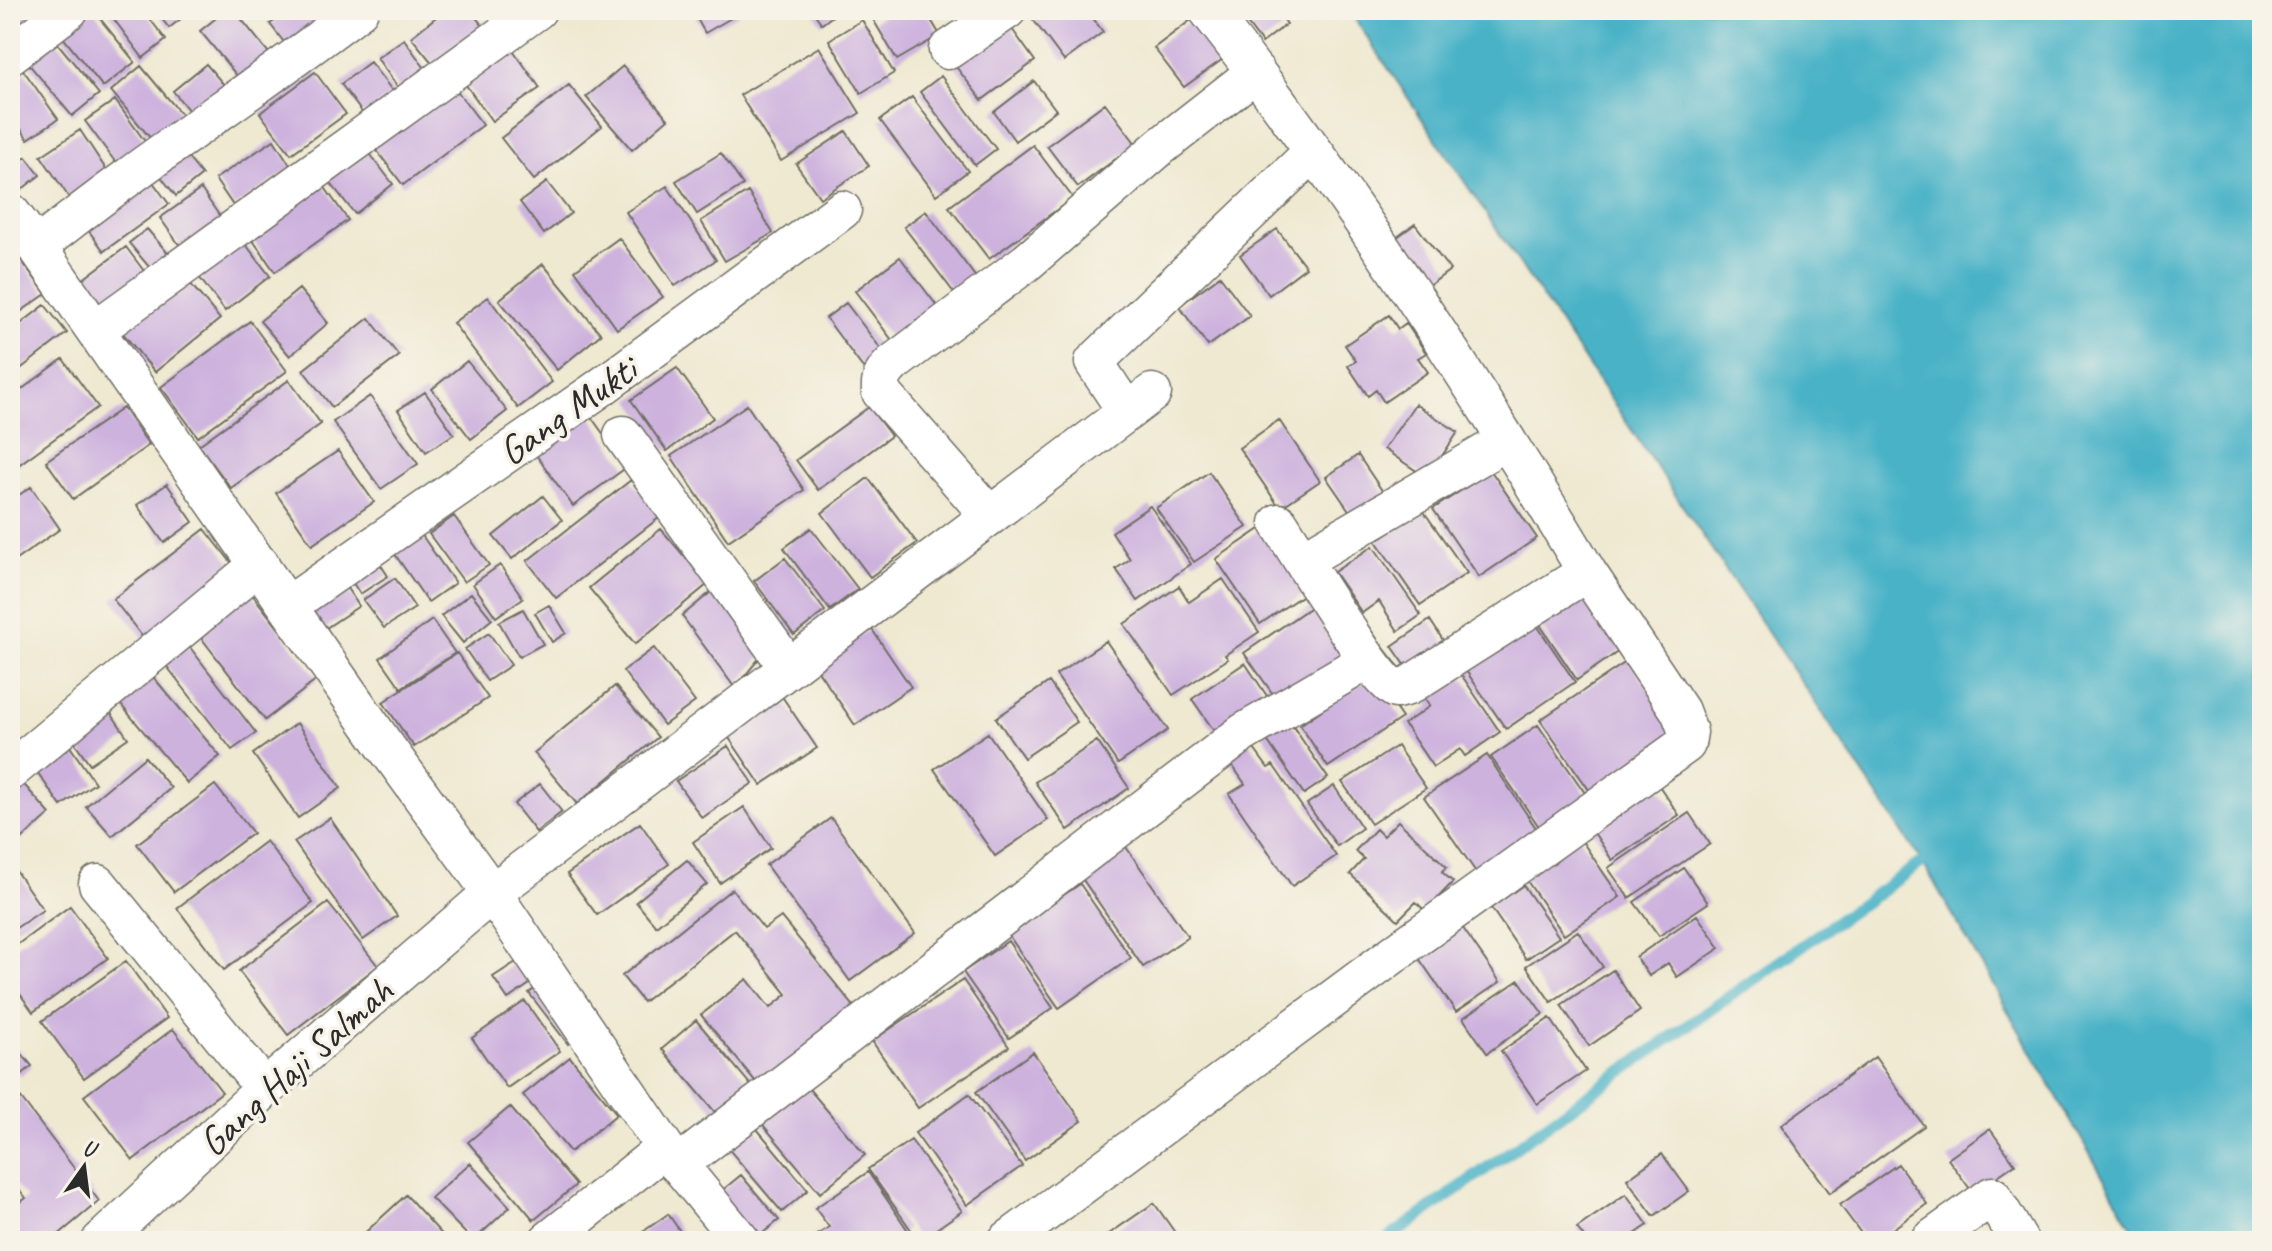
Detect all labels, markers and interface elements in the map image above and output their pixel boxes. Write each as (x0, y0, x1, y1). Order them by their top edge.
street label: Gang Mukti (489, 343, 650, 477)
street label: Gang Haji Salmah (188, 966, 404, 1167)
north arrow (44, 1127, 124, 1207)
text: U (80, 1134, 101, 1164)

